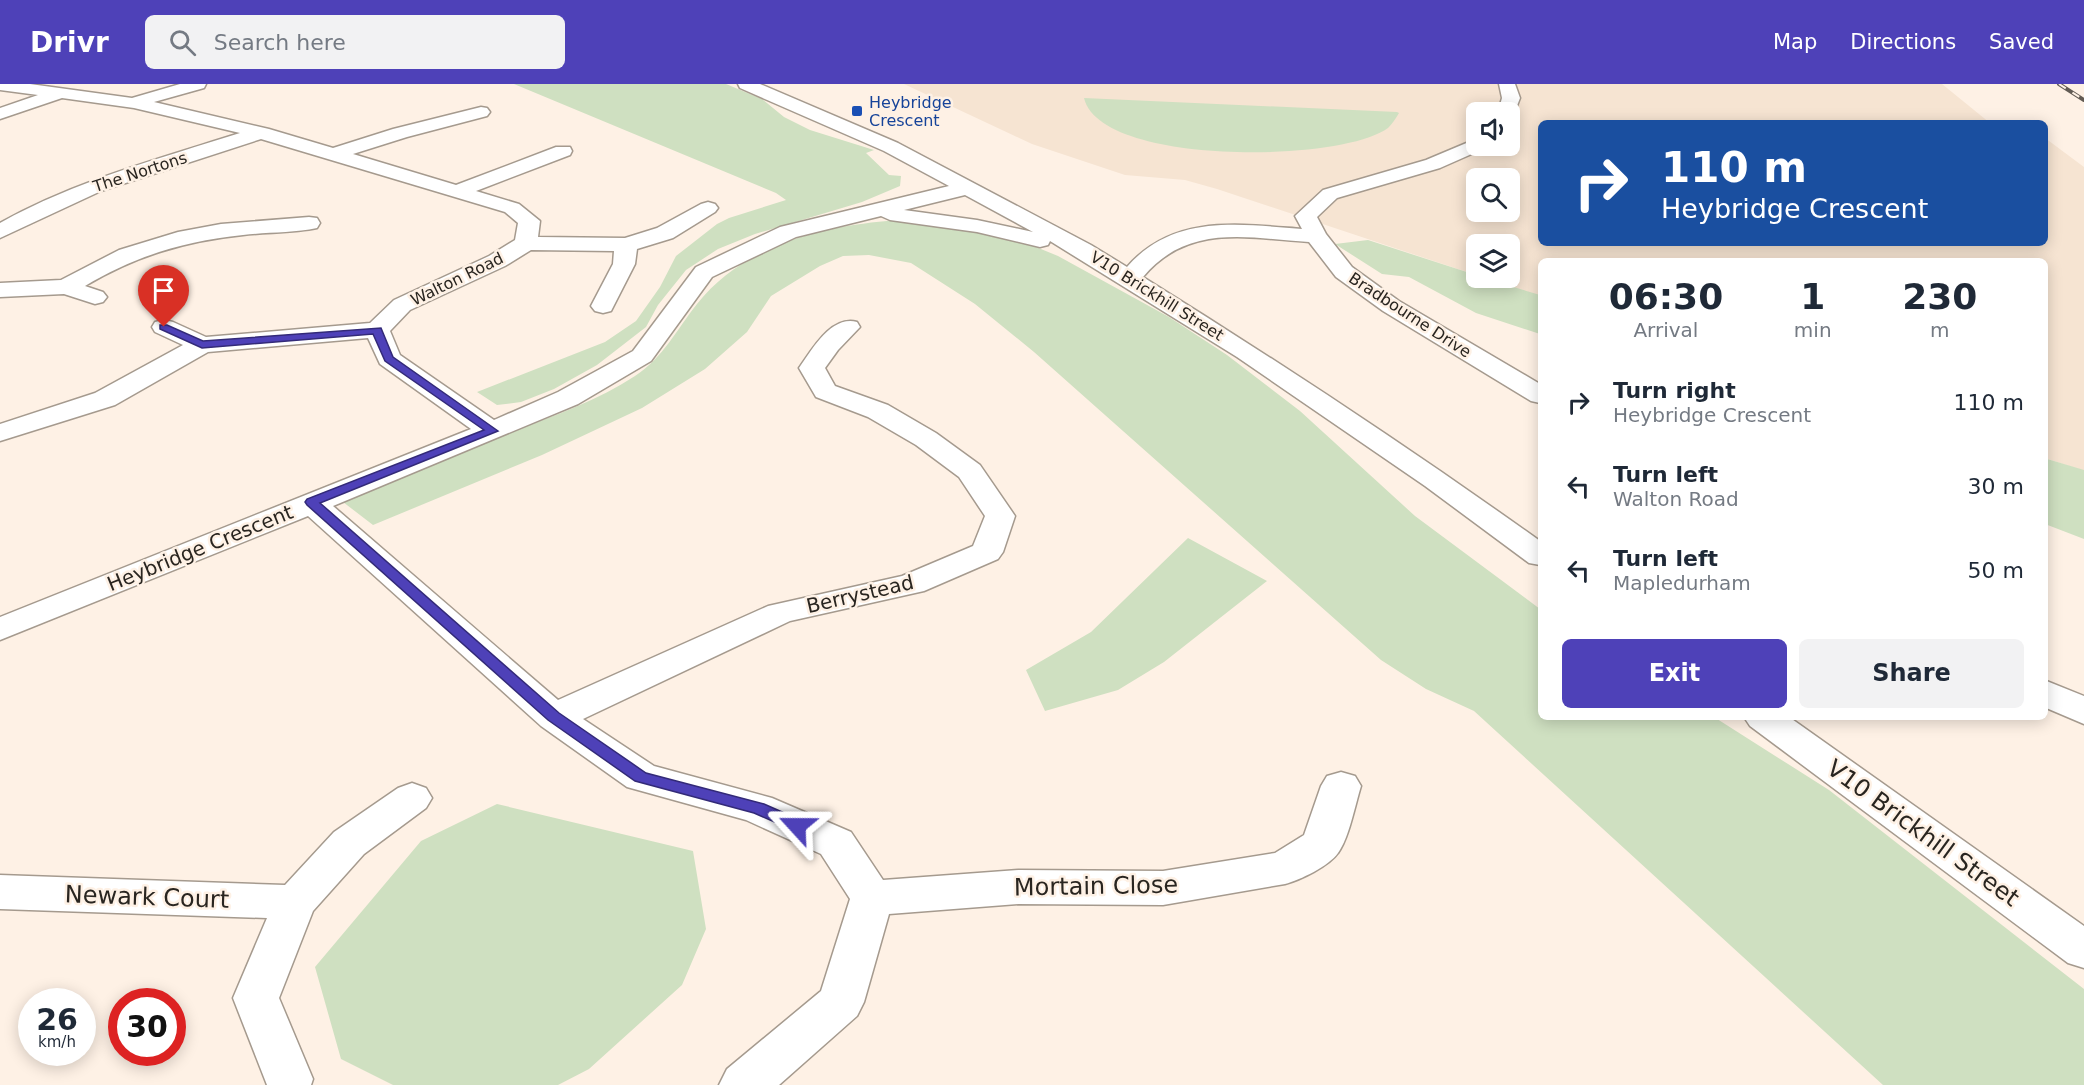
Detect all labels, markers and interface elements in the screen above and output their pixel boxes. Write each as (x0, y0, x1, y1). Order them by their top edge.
search box (145, 15, 565, 69)
text: Drivr (30, 26, 109, 59)
icon: search (166, 26, 199, 59)
text: Search here (214, 30, 346, 55)
text: Map (1773, 30, 1817, 54)
text: Directions (1850, 30, 1956, 54)
text: Saved (1989, 30, 2054, 54)
place label: Heybridge Crescent (869, 93, 952, 130)
map controls (1466, 102, 1520, 288)
button: sound (1466, 102, 1520, 156)
marker: Heybridge Crescent (850, 104, 864, 118)
text: 110 m (1661, 143, 1807, 192)
icon: right (1562, 144, 1640, 222)
street label: The Nortons (90, 148, 189, 196)
button: search (1466, 168, 1520, 222)
text: Heybridge Crescent (1661, 193, 1928, 224)
button: layers (1466, 234, 1520, 288)
street label: V10 Brickhill Street (1087, 247, 1227, 345)
street label: Walton Road (408, 248, 506, 310)
pin (138, 265, 189, 327)
street label: Bradbourne Drive (1345, 268, 1475, 362)
icon: arrive (147, 274, 180, 307)
text: 06:30 (1609, 276, 1723, 317)
text: 1 (1800, 276, 1825, 317)
text: 230 (1902, 276, 1977, 317)
text: Arrival (1633, 318, 1698, 342)
text: min (1794, 318, 1832, 342)
text: m (1930, 318, 1950, 342)
text: Turn right (1613, 378, 1736, 403)
icon: right (1562, 386, 1595, 419)
text: 110 m (1954, 390, 2024, 415)
text: Heybridge Crescent (1613, 403, 1811, 427)
text: Turn left (1613, 462, 1718, 487)
icon: left (1562, 470, 1595, 503)
text: 30 m (1968, 474, 2024, 499)
text: Walton Road (1613, 487, 1739, 511)
street label: Heybridge Crescent (104, 500, 296, 596)
text: Turn left (1613, 546, 1718, 571)
icon: left (1562, 554, 1595, 587)
text: 50 m (1968, 558, 2024, 583)
street label: Berrystead (804, 570, 916, 618)
text: Mapledurham (1613, 571, 1751, 595)
button: Exit (1562, 639, 1787, 708)
button: Share (1799, 639, 2024, 708)
street label: V10 Brickhill Street (1822, 754, 2024, 912)
position arrow (765, 794, 829, 858)
street label: Mortain Close (1014, 871, 1178, 901)
street label: Newark Court (64, 880, 230, 914)
speed limit sign: 30 (108, 988, 186, 1066)
text: 26 (36, 1002, 78, 1037)
text: km/h (38, 1033, 76, 1051)

